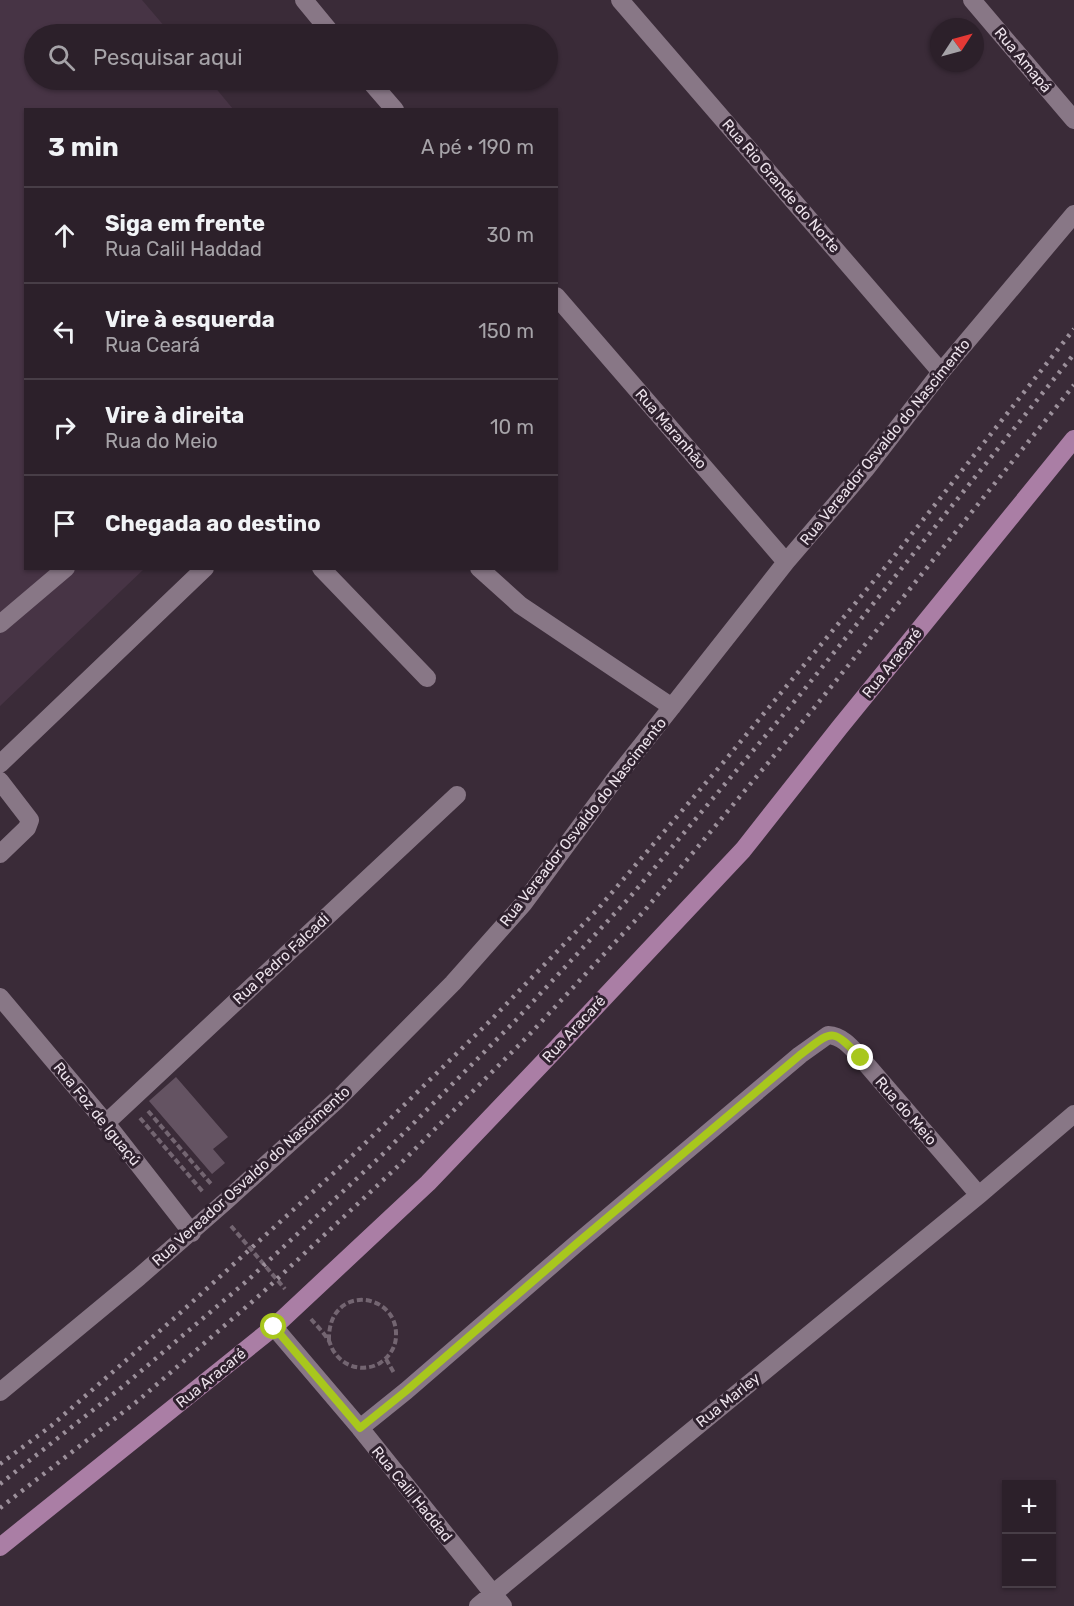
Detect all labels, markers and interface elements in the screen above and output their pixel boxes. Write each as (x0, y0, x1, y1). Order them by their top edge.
north arrow (930, 18, 984, 72)
search box (24, 24, 558, 90)
street label: Rua Amapá (991, 24, 1055, 96)
icon: search (45, 41, 78, 74)
text: Pesquisar aqui (93, 44, 243, 71)
street label: Rua Rio Grande do Norte (718, 116, 844, 256)
text: 3 min (48, 132, 119, 163)
text: A pé · 190 m (421, 135, 534, 159)
text: Siga em frente (105, 210, 265, 237)
icon: ahead (48, 219, 81, 252)
text: 30 m (487, 223, 534, 247)
text: Rua Calil Haddad (105, 237, 262, 261)
text: Vire à esquerda (105, 306, 275, 333)
icon: left (48, 315, 81, 348)
text: 150 m (478, 319, 534, 343)
text: Rua Ceará (105, 333, 200, 357)
street label: Rua Vereador Osvaldo do Nascimento (796, 335, 974, 549)
street label: Rua Maranhão (631, 385, 711, 473)
text: Vire à direita (105, 402, 244, 429)
icon: right (48, 411, 81, 444)
text: 10 m (490, 415, 534, 439)
text: Rua do Meio (105, 429, 218, 453)
icon: arrive (48, 507, 81, 540)
text: Chegada ao destino (105, 510, 321, 537)
street label: Rua Aracaré (858, 624, 926, 702)
street label: Rua Vereador Osvaldo do Nascimento (496, 714, 670, 930)
street label: Rua Pedro Falcadi (229, 910, 333, 1008)
street label: Rua Aracaré (538, 992, 610, 1066)
route end (847, 1044, 873, 1070)
street label: Rua Foz de Iguaçú (50, 1059, 144, 1169)
street label: Rua do Meio (871, 1073, 941, 1149)
street label: Rua Vereador Osvaldo do Nascimento (148, 1082, 354, 1270)
route start (260, 1313, 286, 1339)
street label: Rua Aracaré (172, 1344, 250, 1412)
street label: Rua Marley (693, 1369, 763, 1431)
street label: Rua Calil Haddad (368, 1443, 456, 1545)
map controls (1002, 1480, 1056, 1588)
button: + (1002, 1480, 1056, 1534)
button: − (1002, 1534, 1056, 1588)

